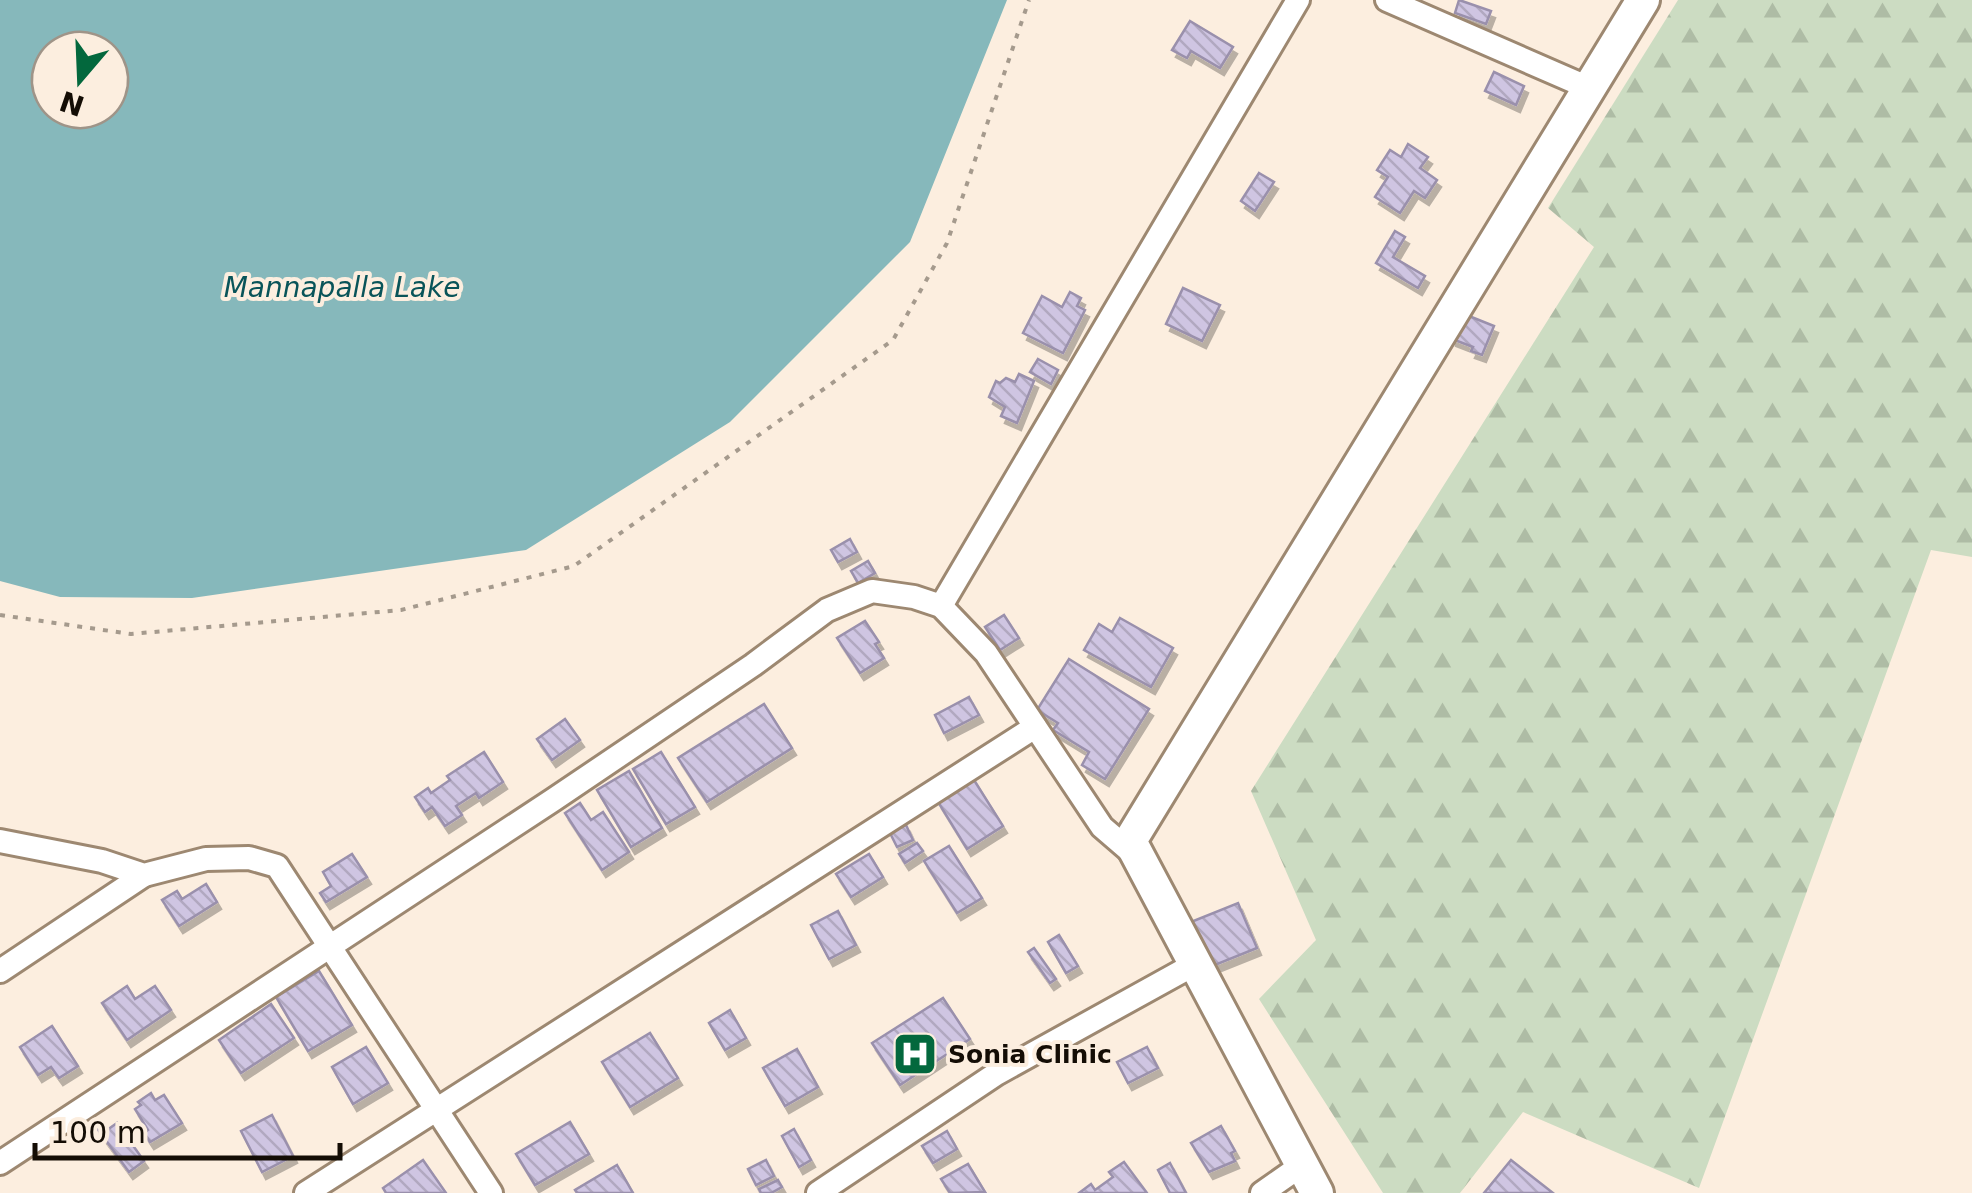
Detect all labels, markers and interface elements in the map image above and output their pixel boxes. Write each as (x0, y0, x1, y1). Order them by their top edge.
north arrow (30, 30, 130, 130)
text: N (56, 84, 88, 123)
water label: Mannapalla Lake (224, 271, 460, 304)
hospital icon: Sonia Clinic (892, 1031, 938, 1077)
place label: Sonia Clinic (948, 1040, 1112, 1069)
scale bar (35, 1098, 340, 1160)
text: 100 m (50, 1115, 146, 1150)

